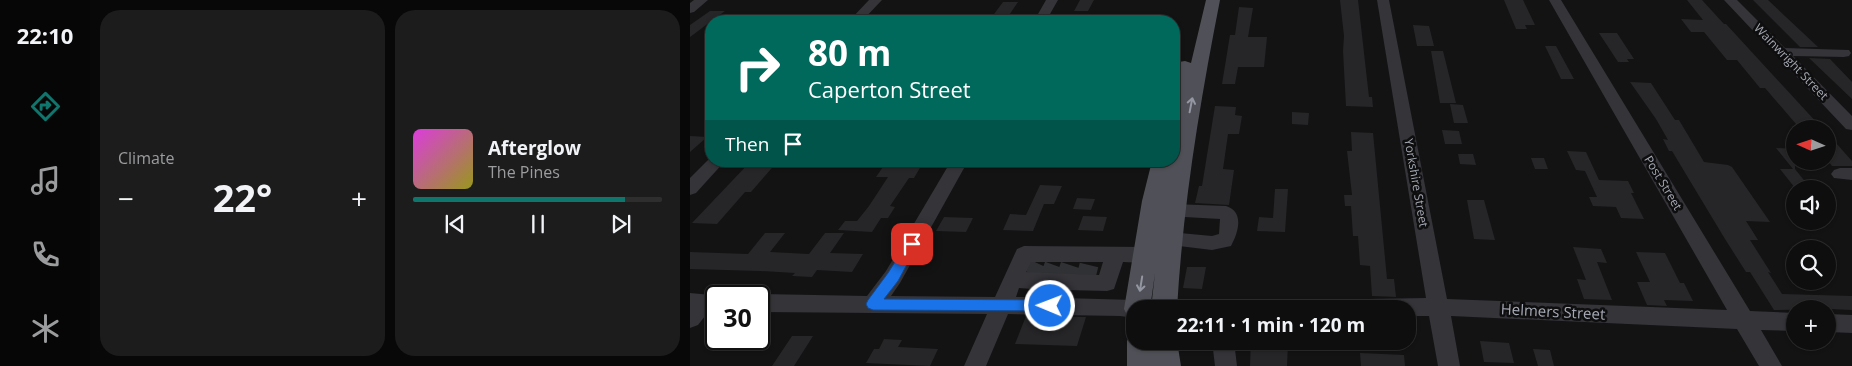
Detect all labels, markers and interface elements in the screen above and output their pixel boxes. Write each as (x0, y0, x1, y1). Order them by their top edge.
text: 22:10 (17, 20, 73, 50)
street label: Wainwright Street (1750, 20, 1832, 104)
text: 80 m (808, 29, 891, 76)
icon: right (725, 35, 790, 100)
text: Caperton Street (808, 74, 971, 104)
icon: directions (28, 89, 63, 124)
one-way arrow (1187, 97, 1197, 113)
north arrow (1786, 120, 1836, 170)
map controls (1786, 120, 1836, 350)
icon: arrive (779, 130, 807, 158)
text: Then (725, 131, 769, 157)
text: Afterglow (488, 135, 581, 161)
street label: Yorkshire Street (1400, 137, 1433, 228)
text: Climate (118, 147, 175, 169)
street label: Post Street (1640, 152, 1686, 213)
text: The Pines (488, 161, 560, 183)
icon: music (28, 163, 63, 198)
text: 22° (213, 171, 272, 223)
text: − (118, 179, 134, 217)
text: + (351, 179, 367, 217)
button: sound (1786, 180, 1836, 230)
icon: previous (441, 210, 469, 238)
icon: pause (524, 210, 552, 238)
icon: next (607, 210, 635, 238)
pin (891, 223, 933, 265)
icon: arrive (898, 230, 926, 258)
icon: phone (28, 237, 63, 272)
button: search (1786, 240, 1836, 290)
one-way arrow (1135, 276, 1145, 292)
position arrow (1023, 279, 1075, 331)
speed limit sign: 30 (705, 285, 770, 350)
street label: Helmers Street (1500, 298, 1606, 324)
button: + (1786, 300, 1836, 350)
icon: climate (28, 311, 63, 346)
text: 22:11 · 1 min · 120 m (1177, 312, 1365, 338)

